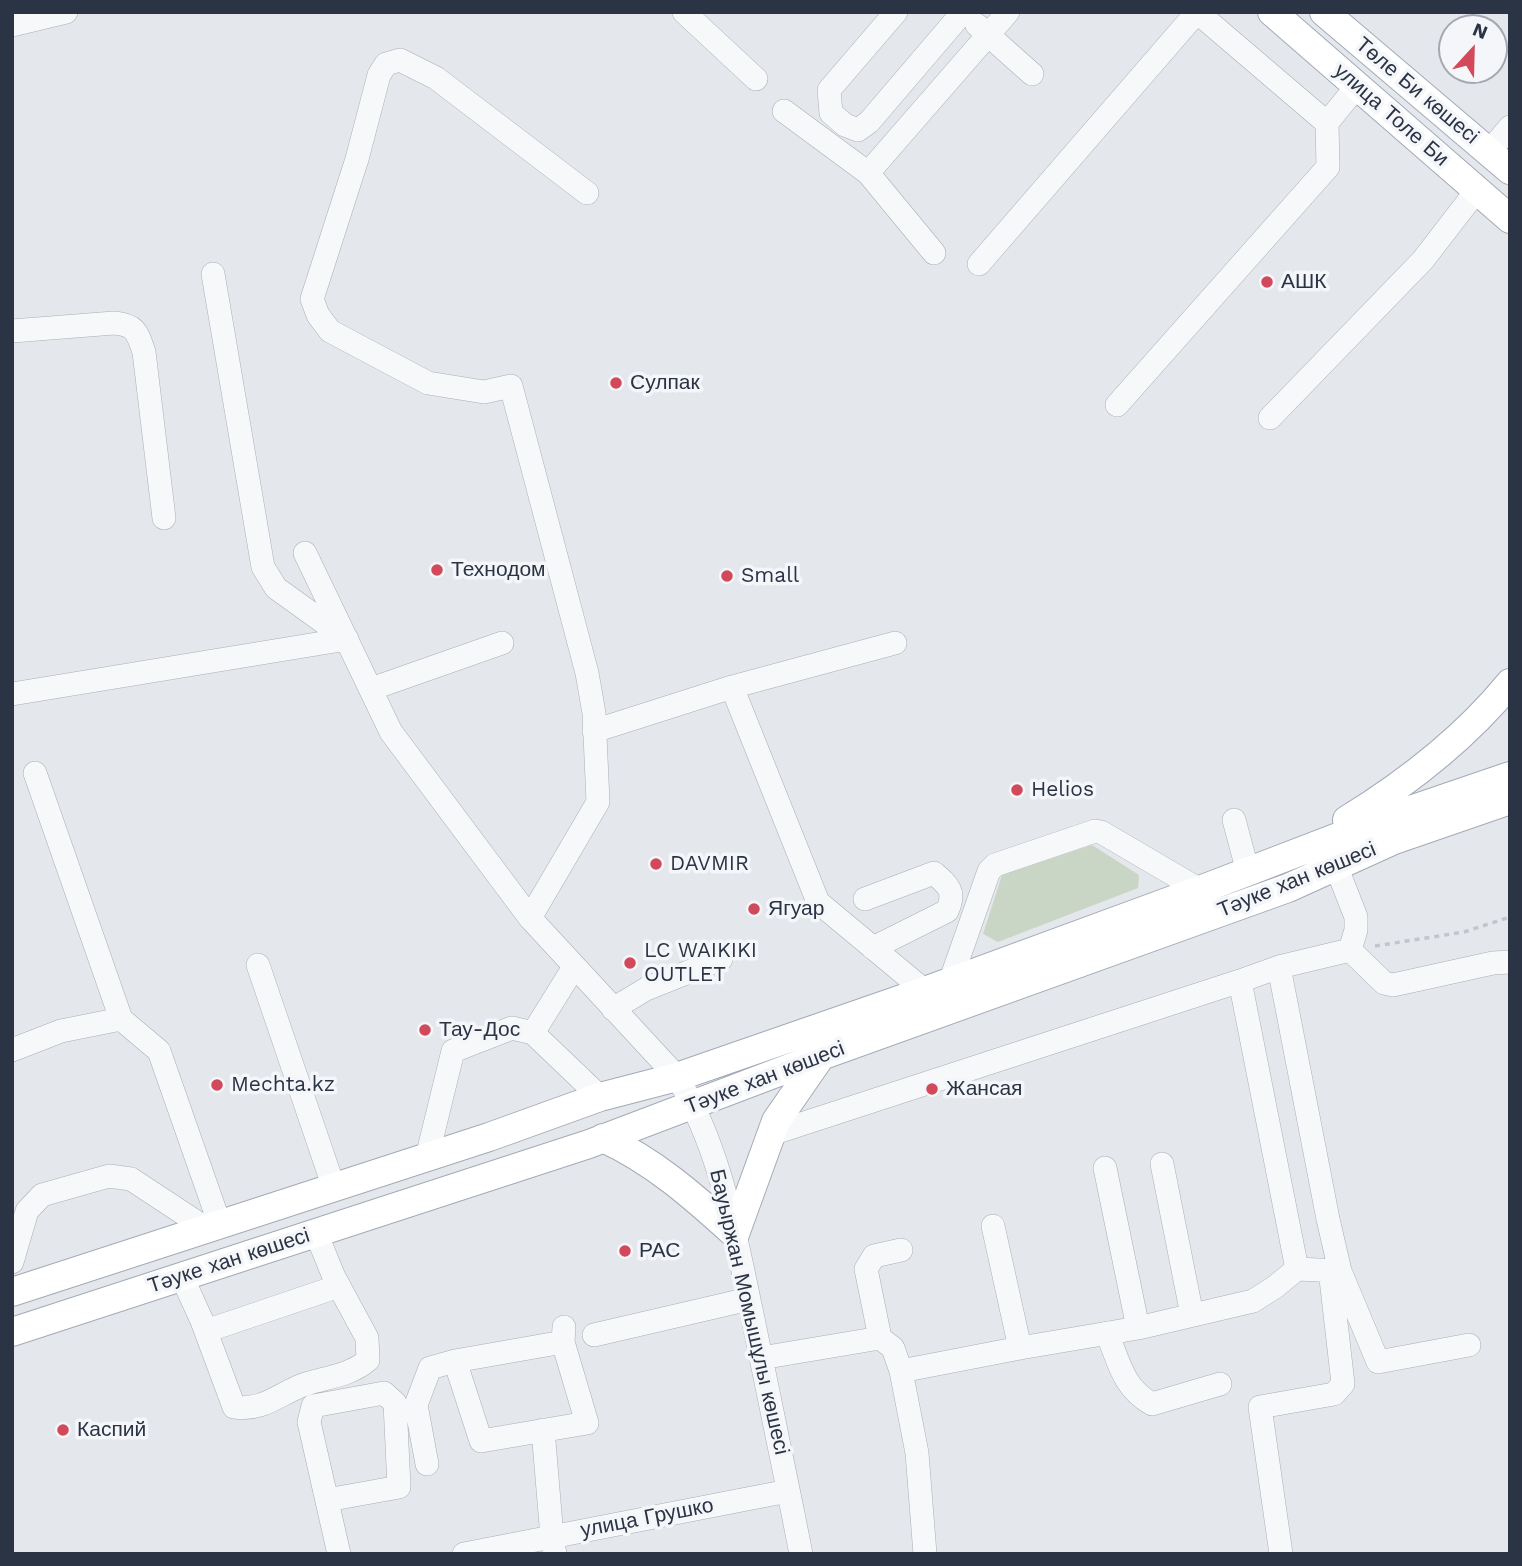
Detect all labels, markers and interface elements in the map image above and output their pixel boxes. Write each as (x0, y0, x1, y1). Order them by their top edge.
north arrow (1438, 14, 1508, 84)
text: N (1469, 18, 1491, 44)
street label: Төле Би көшесі (1350, 32, 1484, 150)
street label: улица Толе Би (1328, 58, 1454, 172)
place label: АШК (1281, 269, 1326, 295)
marker: АШК (1259, 274, 1275, 290)
place label: Сулпак (630, 370, 700, 396)
marker: Сулпак (608, 375, 624, 391)
place label: Технодом (451, 557, 546, 583)
marker: Технодом (429, 562, 445, 578)
place label: Small (741, 563, 799, 589)
marker: Small (719, 568, 735, 584)
place label: Helios (1031, 777, 1094, 803)
marker: Helios (1009, 782, 1025, 798)
street label: Тәуке хан көшесі (1214, 837, 1380, 923)
place label: DAVMIR (670, 851, 749, 877)
marker: DAVMIR (648, 856, 664, 872)
place label: Ягуар (768, 896, 824, 922)
marker: Ягуар (746, 901, 762, 917)
place label: LC WAIKIKI OUTLET (644, 938, 757, 988)
marker: LC WAIKIKI OUTLET (622, 955, 638, 971)
place label: Тау-Дос (439, 1017, 520, 1043)
marker: Тау-Дос (417, 1022, 433, 1038)
street label: Тәуке хан көшесі (682, 1036, 848, 1120)
place label: Mechta.kz (231, 1072, 335, 1098)
place label: Жансая (946, 1076, 1022, 1102)
marker: Mechta.kz (209, 1077, 225, 1093)
marker: Жансая (924, 1081, 940, 1097)
street label: Бауыржан Момышұлы көшесі (704, 1167, 794, 1457)
street label: Тәуке хан көшесі (145, 1223, 313, 1299)
place label: РАС (639, 1238, 680, 1264)
marker: РАС (617, 1243, 633, 1259)
place label: Каспий (77, 1417, 146, 1443)
marker: Каспий (55, 1422, 71, 1438)
street label: улица Грушко (578, 1493, 716, 1543)

